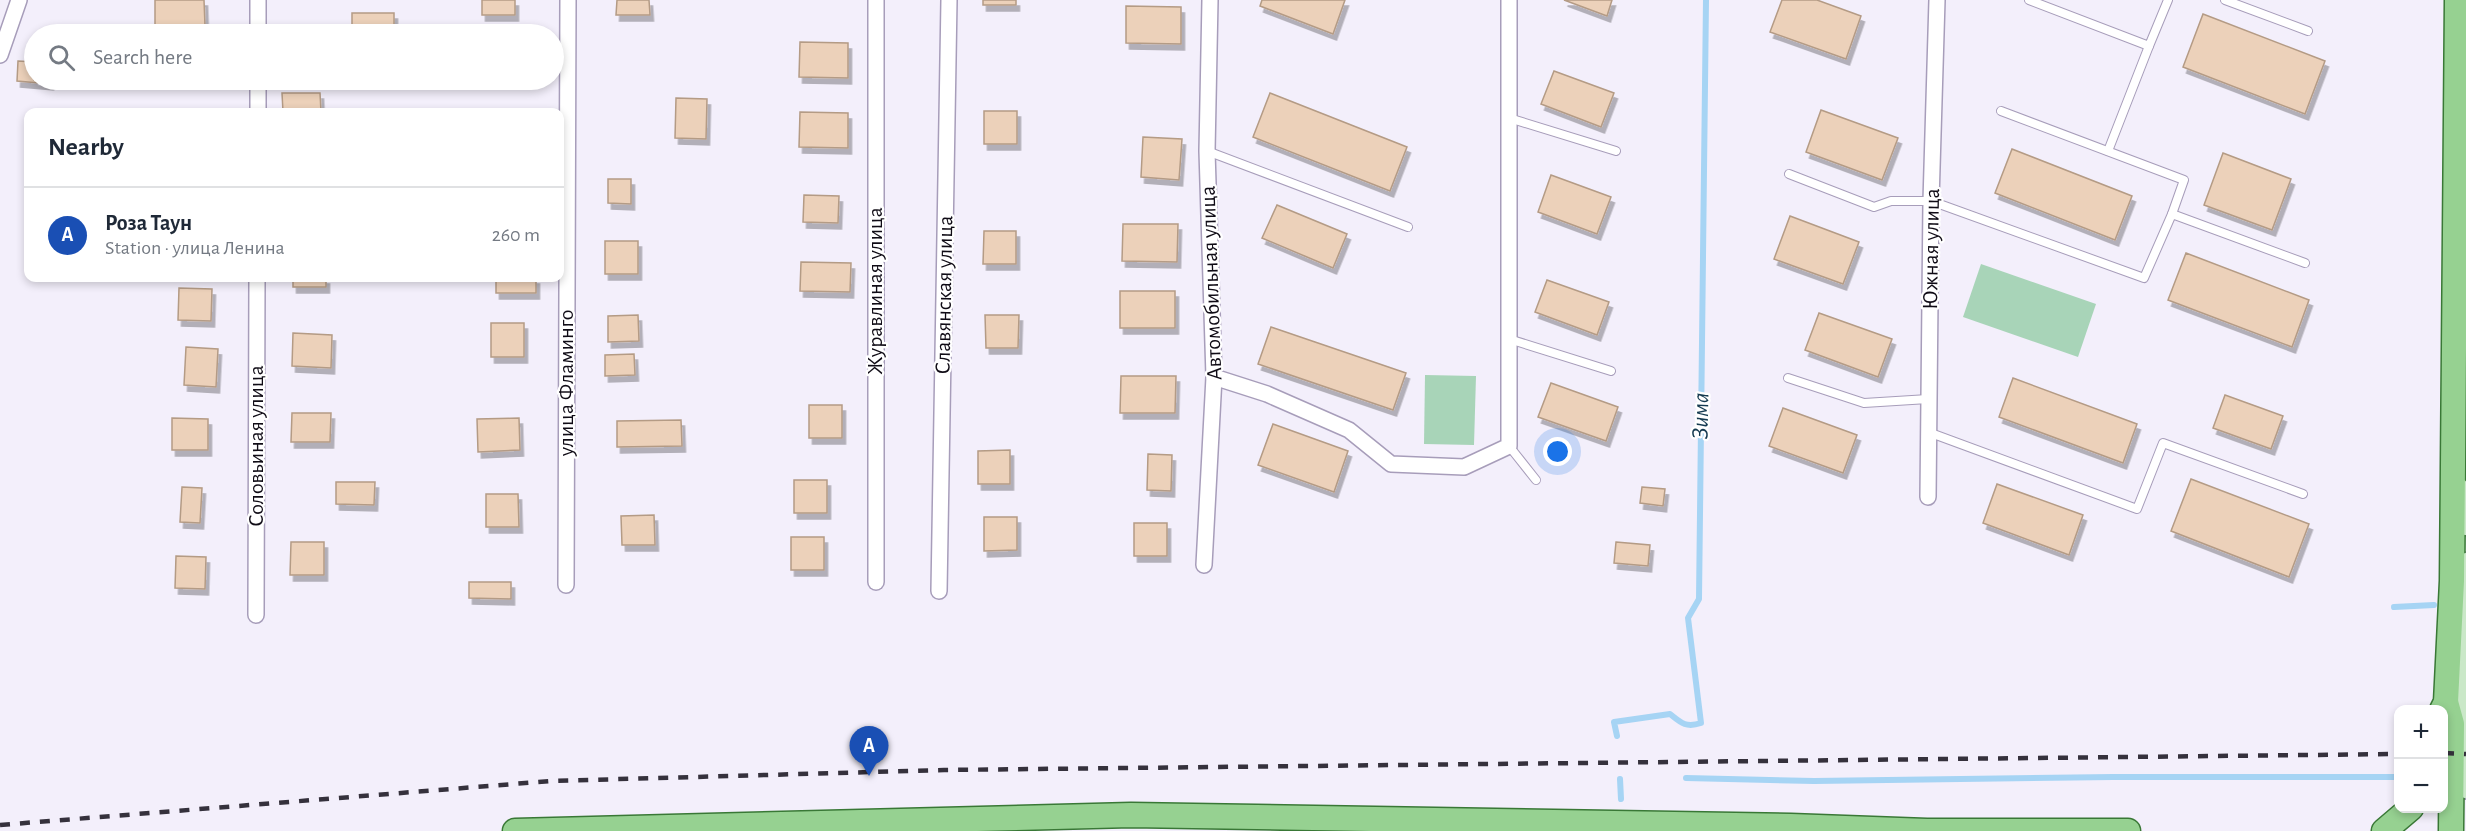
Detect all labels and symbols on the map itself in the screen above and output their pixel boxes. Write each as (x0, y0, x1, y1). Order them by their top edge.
street label: Автомобильная улица (1197, 185, 1225, 381)
street label: Южная улица (1919, 188, 1943, 310)
street label: Журавлиная улица (864, 207, 886, 375)
street label: Славянская улица (932, 215, 956, 375)
street label: улица Фламинго (555, 310, 577, 457)
street label: Соловьиная улица (245, 365, 267, 527)
water label: Зима (1689, 392, 1713, 440)
your location (1543, 437, 1572, 466)
pin: A (850, 726, 888, 776)

